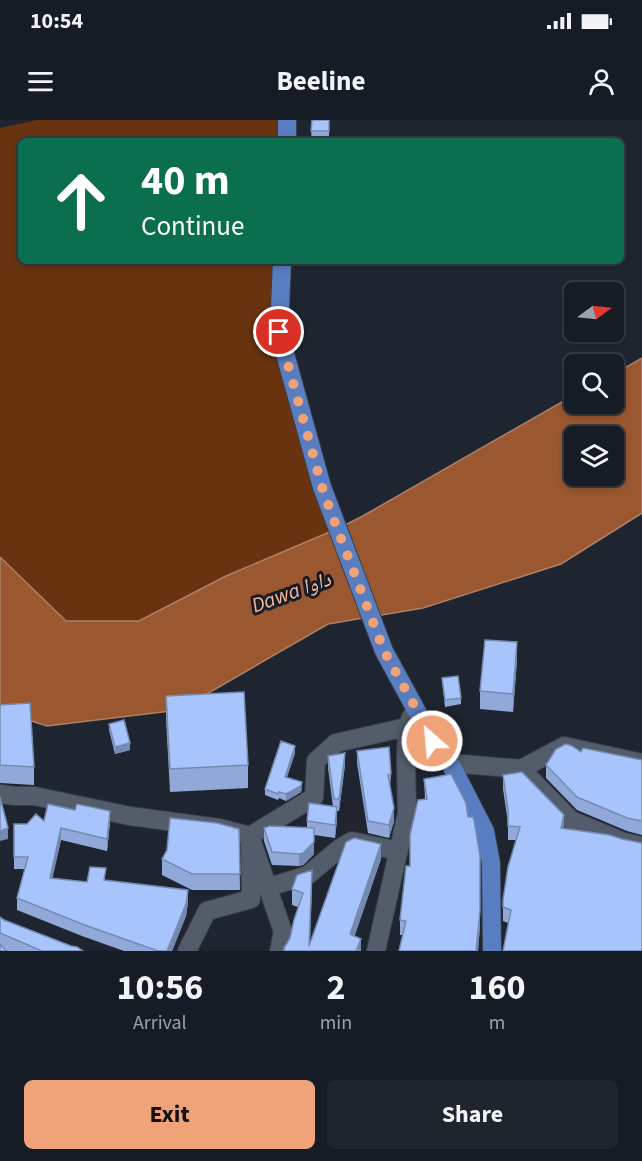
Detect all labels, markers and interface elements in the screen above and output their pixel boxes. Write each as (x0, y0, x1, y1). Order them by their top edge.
text: 10:54 (30, 5, 83, 37)
text: Beeline (277, 62, 365, 101)
icon: menu (24, 65, 57, 98)
icon: person (585, 65, 618, 98)
text: 40 m (141, 151, 230, 211)
icon: ahead (42, 162, 120, 240)
text: Continue (141, 207, 244, 246)
north arrow (564, 282, 624, 342)
map controls (564, 282, 624, 486)
pin (253, 306, 304, 357)
icon: arrive (262, 315, 295, 348)
button: search (564, 354, 624, 414)
button: layers (564, 426, 624, 486)
water label: Dawa داوا (247, 564, 335, 620)
position arrow (400, 709, 464, 773)
text: 10:56 (116, 962, 203, 1013)
text: 2 (326, 962, 345, 1013)
text: 160 (469, 962, 526, 1013)
text: Arrival (133, 1009, 187, 1037)
text: min (320, 1009, 352, 1037)
text: m (489, 1009, 505, 1037)
button: Exit (24, 1080, 315, 1149)
button: Share (327, 1080, 618, 1149)

